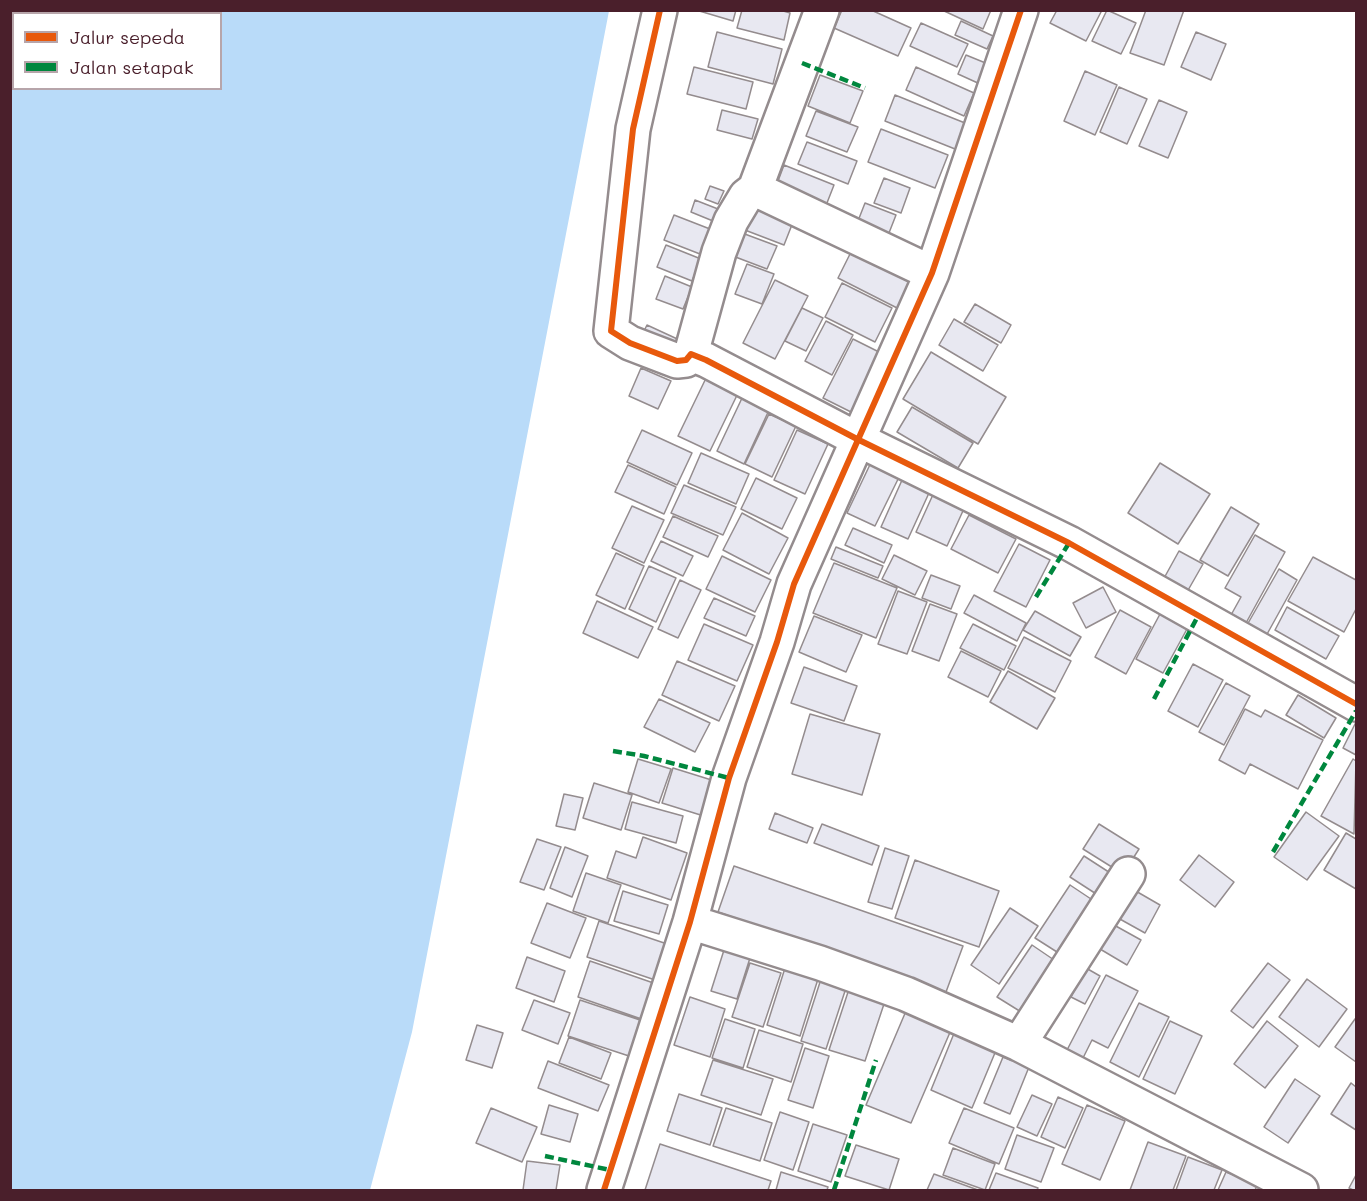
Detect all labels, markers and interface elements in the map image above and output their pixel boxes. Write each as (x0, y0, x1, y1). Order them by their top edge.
legend (12, 12, 222, 90)
text: Jalur sepeda (70, 25, 185, 49)
text: Jalan setapak (70, 55, 193, 79)

